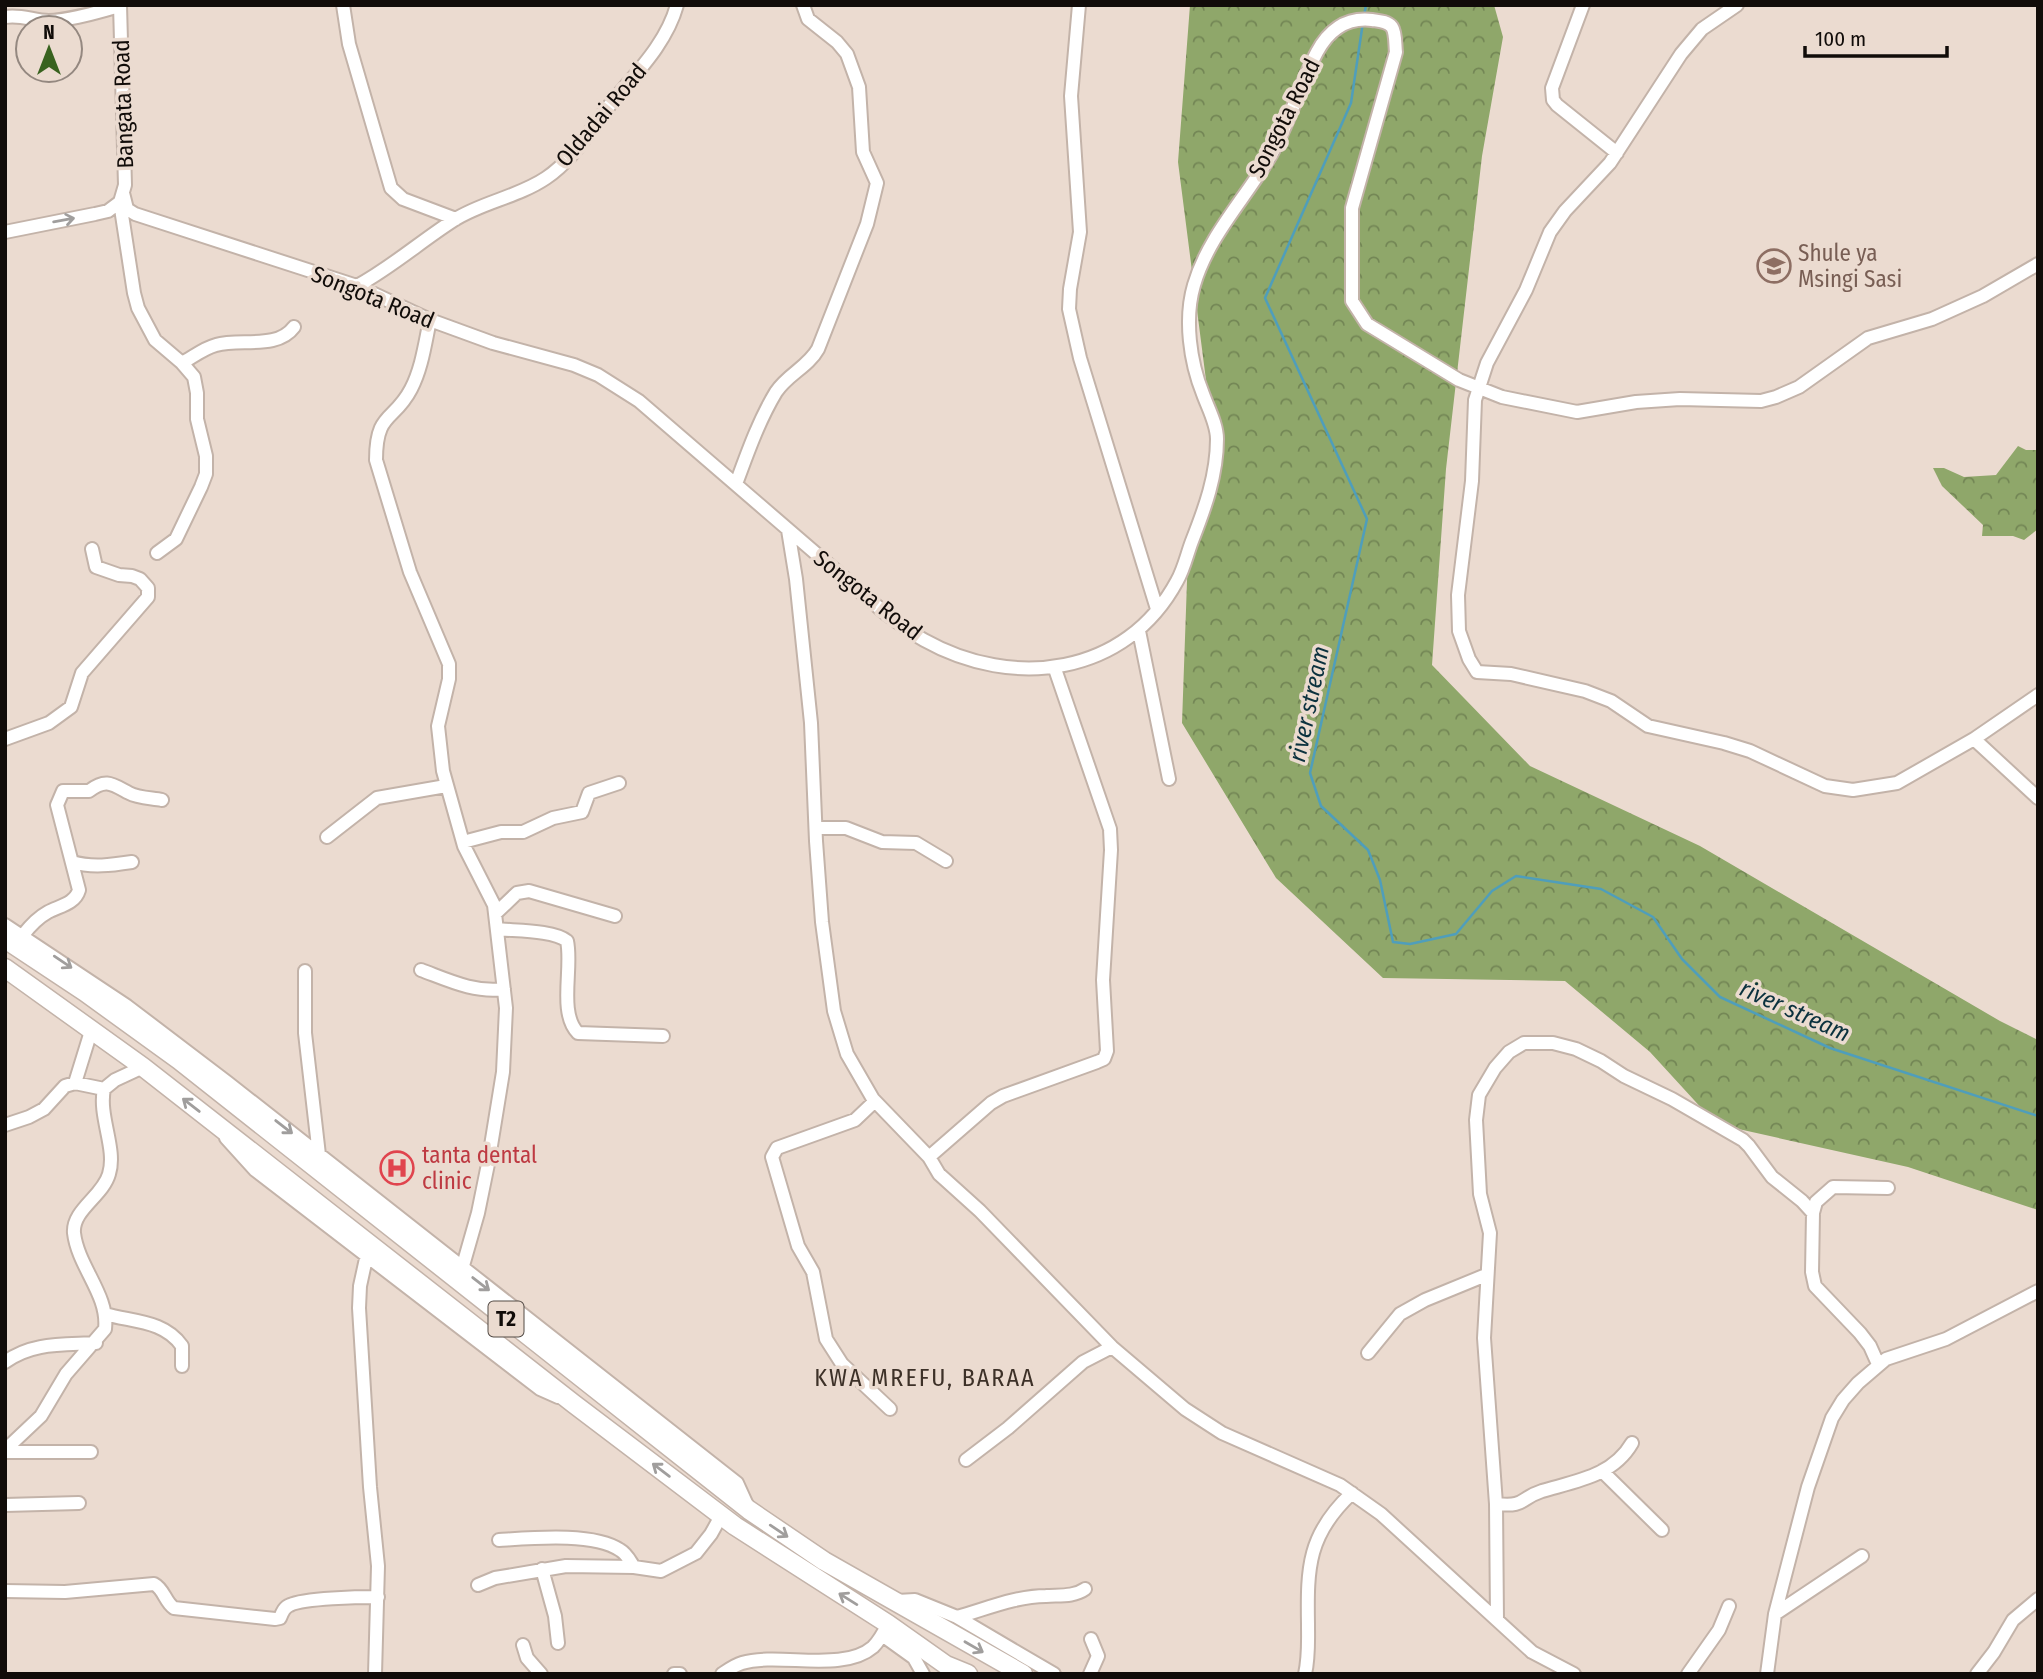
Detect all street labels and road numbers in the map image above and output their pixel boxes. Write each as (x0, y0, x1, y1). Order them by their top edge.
street label: Bangata Road (107, 39, 139, 169)
street label: Songota Road (1242, 54, 1326, 182)
street label: Oldadai Road (550, 58, 652, 172)
street label: Songota Road (308, 260, 438, 334)
street label: Songota Road (808, 544, 928, 646)
road number: T2 (489, 1302, 524, 1336)

